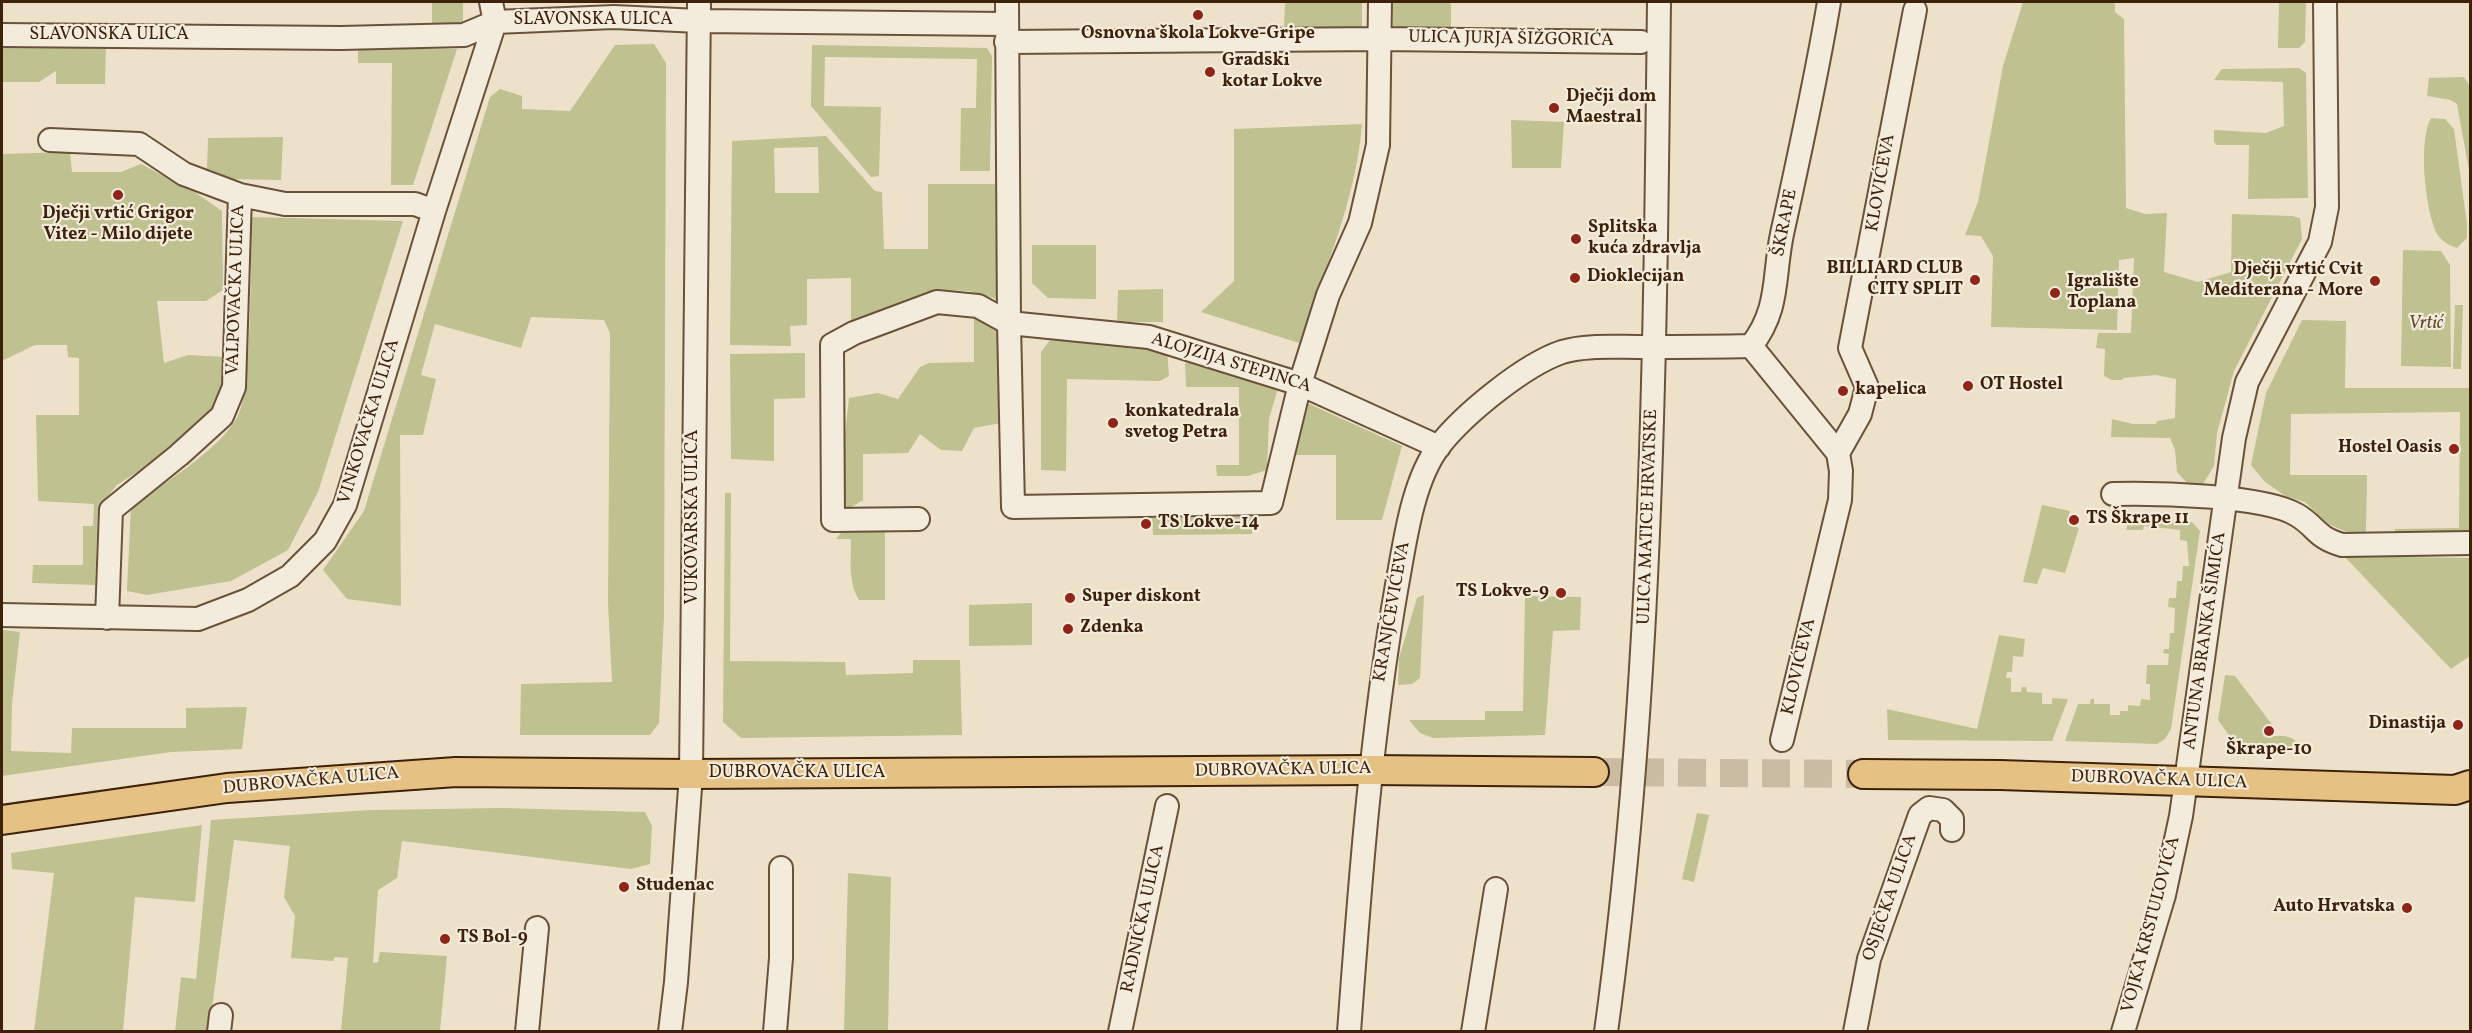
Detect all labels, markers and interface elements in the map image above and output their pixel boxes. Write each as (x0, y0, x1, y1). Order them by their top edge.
marker: Osnovna škola Lokve-Gripe (1191, 8, 1205, 22)
street label: SLAVONSKA ULICA (513, 10, 673, 32)
place label: Osnovna škola Lokve-Gripe (1081, 24, 1315, 46)
street label: SLAVONSKA ULICA (29, 25, 189, 47)
street label: ULICA JURJA ŠIŽGORIĆA (1408, 27, 1614, 53)
place label: Gradski kotar Lokve (1222, 51, 1322, 94)
marker: Gradski kotar Lokve (1203, 65, 1217, 79)
place label: Dječji dom Maestral (1566, 87, 1656, 130)
marker: Dječji dom Maestral (1547, 101, 1561, 115)
street label: KLOVIĆEVA (1863, 133, 1901, 233)
street label: ŠKRAPE (1769, 187, 1803, 259)
marker: Dječji vrtić Grigor Vitez - Milo dijete (111, 188, 125, 202)
place label: Dječji vrtić Grigor Vitez - Milo dijete (42, 204, 194, 246)
street label: VALPOVAČKA ULICA (223, 204, 251, 376)
place label: Splitska kuća zdravlja (1588, 218, 1701, 260)
marker: Splitska kuća zdravlja (1569, 232, 1583, 246)
place label: BILLIARD CLUB CITY SPLIT (1826, 259, 1963, 302)
place label: Dječji vrtić Cvit Mediterana - More (2204, 260, 2363, 302)
place label: Dioklecijan (1587, 267, 1684, 289)
marker: Dioklecijan (1568, 271, 1582, 285)
place label: Igralište Toplana (2067, 272, 2139, 314)
marker: BILLIARD CLUB CITY SPLIT (1968, 273, 1982, 287)
marker: Dječji vrtić Cvit Mediterana - More (2368, 274, 2382, 288)
marker: Igralište Toplana (2048, 286, 2062, 300)
park label: Vrtić (2409, 314, 2443, 336)
street label: ALOJZIJA STEPINCA (1148, 329, 1314, 399)
street label: VINKOVAČKA ULICA (335, 337, 405, 507)
place label: OT Hostel (1980, 375, 2063, 397)
marker: OT Hostel (1961, 379, 1975, 393)
place label: kapelica (1855, 380, 1927, 402)
marker: kapelica (1836, 384, 1850, 398)
place label: konkatedrala svetog Petra (1125, 402, 1239, 444)
street label: ULICA MATICE HRVATSKE (1634, 409, 1664, 625)
marker: konkatedrala svetog Petra (1106, 416, 1120, 430)
street label: VUKOVARSKA ULICA (683, 430, 705, 604)
place label: Hostel Oasis (2338, 438, 2442, 460)
marker: Hostel Oasis (2447, 442, 2461, 456)
place label: TS Škrape 11 (2086, 509, 2189, 531)
place label: TS Lokve-14 (1158, 513, 1259, 535)
marker: TS Škrape 11 (2067, 513, 2081, 527)
marker: TS Lokve-14 (1139, 517, 1153, 531)
street label: ANTUNA BRANKA ŠIMIĆA (2180, 531, 2232, 751)
street label: KRANJČEVIĆEVA (1370, 540, 1416, 684)
place label: TS Lokve-9 (1456, 582, 1549, 604)
marker: TS Lokve-9 (1554, 586, 1568, 600)
place label: Super diskont (1082, 587, 1201, 609)
marker: Super diskont (1063, 591, 1077, 605)
street label: KLOVIĆEVA (1778, 617, 1822, 717)
place label: Zdenka (1080, 618, 1144, 640)
marker: Zdenka (1061, 622, 1075, 636)
place label: Dinastija (2369, 714, 2446, 736)
marker: Dinastija (2451, 718, 2465, 732)
marker: Škrape-10 (2262, 724, 2276, 738)
place label: Škrape-10 (2226, 740, 2312, 762)
street label: DUBROVAČKA ULICA (1194, 759, 1372, 783)
street label: DUBROVAČKA ULICA (709, 763, 885, 785)
street label: DUBROVAČKA ULICA (222, 764, 400, 800)
street label: DUBROVAČKA ULICA (2070, 767, 2248, 795)
street label: OSJEČKA ULICA (1859, 832, 1923, 964)
street label: VOJKA KRSTULOVIĆA (2118, 834, 2186, 1016)
street label: RADNIČKA ULICA (1118, 843, 1170, 995)
place label: Studenac (636, 876, 714, 898)
marker: Studenac (617, 880, 631, 894)
place label: Auto Hrvatska (2273, 897, 2395, 919)
marker: Auto Hrvatska (2400, 901, 2414, 915)
place label: TS Bol-9 (457, 928, 528, 950)
marker: TS Bol-9 (438, 932, 452, 946)

